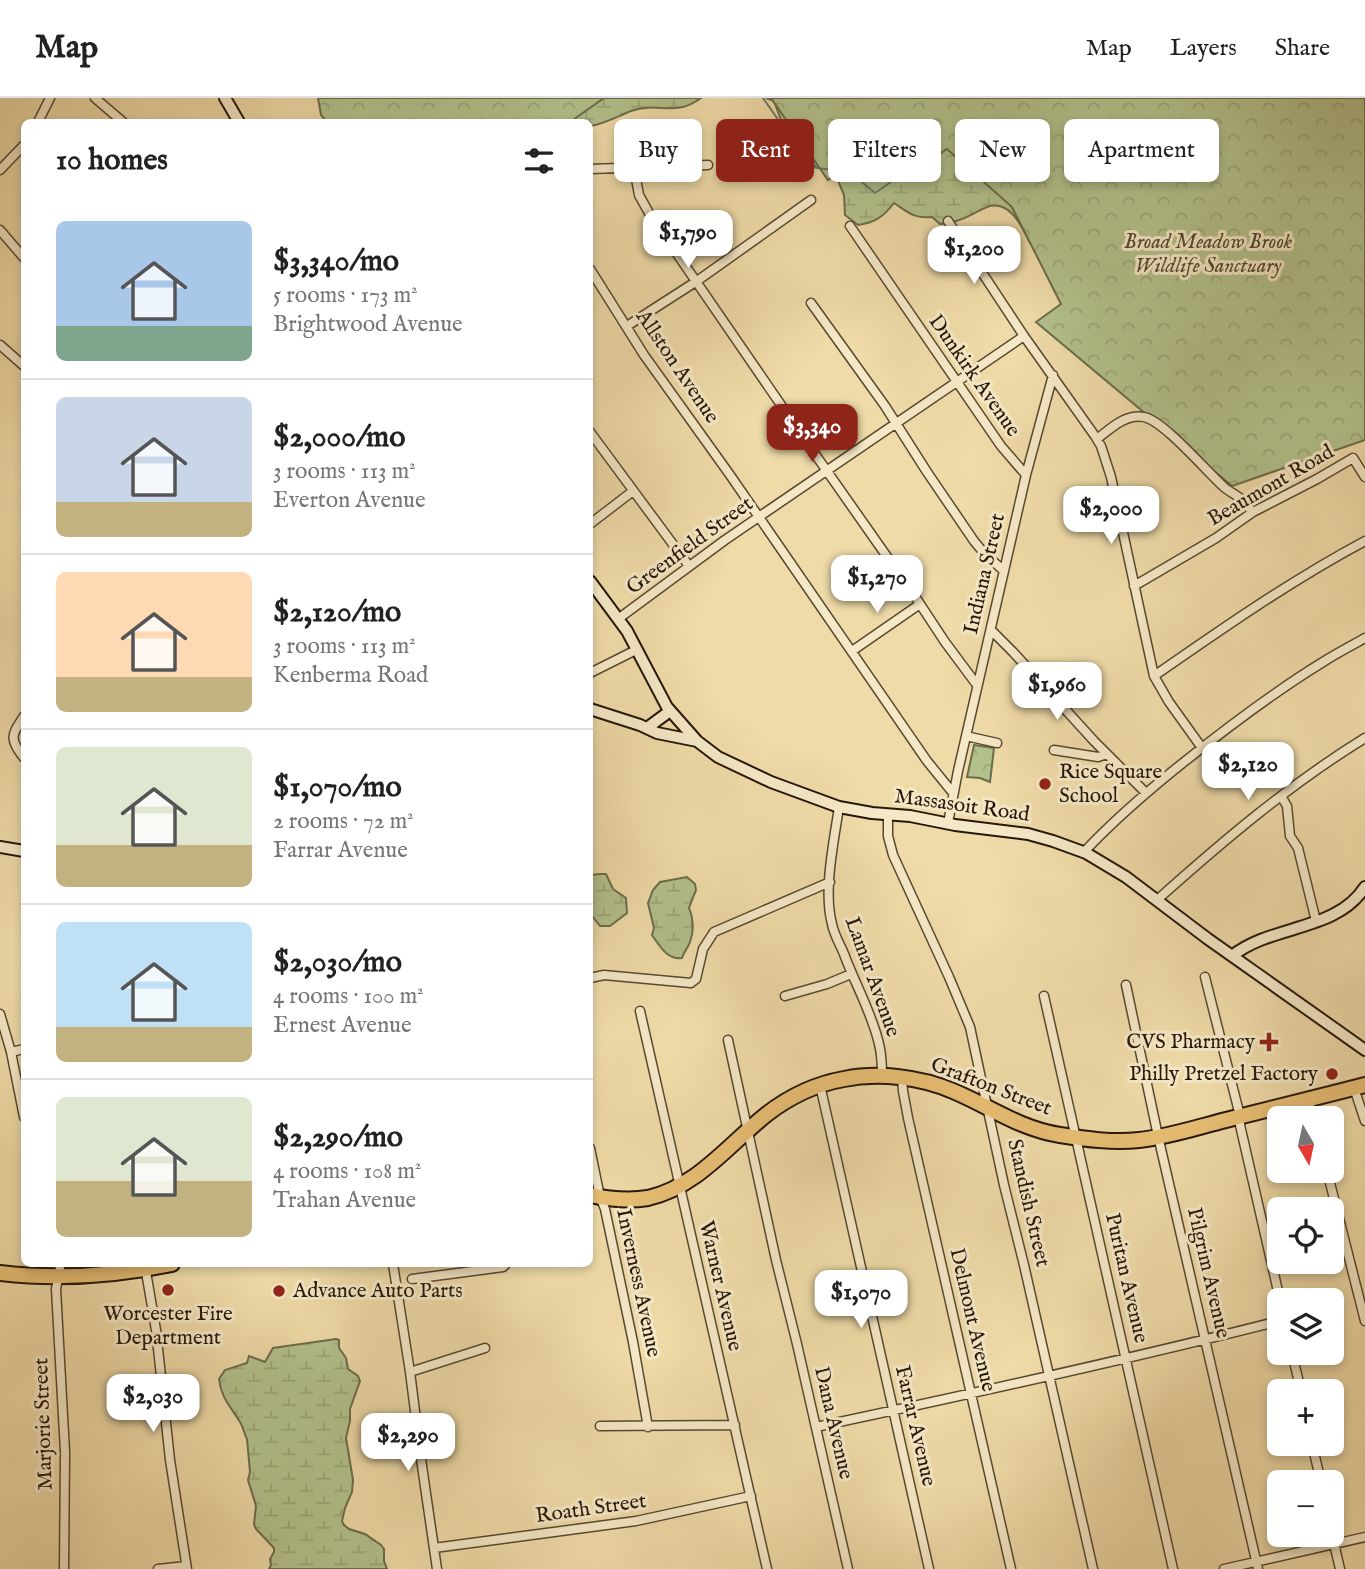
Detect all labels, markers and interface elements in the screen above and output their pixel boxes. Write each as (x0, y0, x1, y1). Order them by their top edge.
text: Map (35, 27, 98, 69)
text: Map (1086, 33, 1132, 64)
text: Layers (1170, 33, 1237, 64)
text: Share (1275, 33, 1330, 64)
chip: Buy (614, 119, 702, 182)
chip: Rent (716, 119, 814, 182)
chip: Filters (828, 119, 941, 182)
chip: New (955, 119, 1050, 182)
chip: Apartment (1064, 119, 1219, 182)
text: 10 homes (56, 142, 168, 180)
icon: filters (520, 142, 558, 180)
pin: $1,790 (631, 211, 745, 270)
text: $1,790 (659, 218, 717, 247)
pin: $1,200 (917, 226, 1031, 286)
park label: Broad Meadow Brook Wildlife Sanctuary (1124, 229, 1293, 280)
text: $1,200 (944, 234, 1004, 263)
text: $3,340/mo (273, 243, 399, 281)
icon: home (112, 249, 196, 333)
text: 5 rooms · 173 m² (273, 281, 418, 310)
street label: Allston Avenue (629, 304, 725, 429)
text: Brightwood Avenue (273, 310, 463, 339)
street label: Dunkirk Avenue (922, 310, 1026, 443)
pin: $3,340 (755, 404, 869, 464)
text: $3,340 (783, 412, 841, 441)
text: $2,000/mo (273, 419, 405, 457)
icon: home (112, 425, 196, 509)
street label: Beaumont Road (1203, 439, 1340, 533)
text: 3 rooms · 113 m² (273, 457, 416, 486)
text: Everton Avenue (273, 486, 426, 515)
pin: $2,000 (1054, 486, 1168, 546)
street label: Greenfield Street (621, 491, 759, 601)
text: $2,000 (1079, 494, 1143, 523)
street label: Indiana Street (958, 511, 1012, 637)
pin: $1,270 (820, 556, 934, 615)
text: $1,270 (847, 563, 907, 592)
text: $2,120/mo (273, 594, 401, 632)
icon: home (112, 600, 196, 684)
text: 3 rooms · 113 m² (273, 632, 416, 661)
text: Kenberma Road (273, 661, 428, 690)
pin: $1,960 (1000, 662, 1114, 722)
text: $1,960 (1028, 670, 1086, 699)
pin: $2,120 (1191, 742, 1305, 802)
text: $2,120 (1218, 750, 1278, 779)
place label: Rice Square School (1059, 759, 1162, 810)
text: $1,070/mo (273, 769, 402, 807)
icon: home (112, 775, 196, 859)
marker: Rice Square School (1037, 776, 1053, 792)
street label: Massasoit Road (893, 783, 1032, 829)
text: 2 rooms · 72 m² (273, 807, 414, 836)
text: Farrar Avenue (273, 836, 408, 865)
street label: Lamar Avenue (838, 913, 906, 1041)
text: $2,030/mo (273, 944, 402, 982)
icon: home (112, 950, 196, 1034)
text: 4 rooms · 100 m² (273, 982, 424, 1011)
text: Ernest Avenue (273, 1011, 411, 1040)
place label: CVS Pharmacy (1126, 1029, 1256, 1056)
marker: CVS Pharmacy (1261, 1034, 1277, 1050)
street label: Grafton Street (927, 1052, 1055, 1122)
place label: Philly Pretzel Factory (1129, 1061, 1319, 1088)
marker: Philly Pretzel Factory (1324, 1066, 1340, 1082)
north arrow (1267, 1106, 1344, 1183)
map controls (1267, 1106, 1344, 1547)
text: $2,290/mo (273, 1119, 403, 1157)
icon: home (112, 1125, 196, 1209)
street label: Standish Street (1000, 1136, 1056, 1270)
text: 4 rooms · 108 m² (273, 1157, 421, 1186)
text: Trahan Avenue (273, 1186, 416, 1215)
button: locate (1267, 1197, 1344, 1274)
street label: Pilgrim Avenue (1180, 1205, 1236, 1341)
street label: Inverness Avenue (609, 1206, 667, 1360)
street label: Puritan Avenue (1098, 1210, 1154, 1346)
street label: Warner Avenue (692, 1218, 748, 1354)
street label: Delmont Avenue (942, 1245, 1002, 1395)
pin: $1,070 (804, 1270, 918, 1330)
place label: Advance Auto Parts (292, 1278, 463, 1305)
text: $1,070 (831, 1278, 891, 1307)
marker: Worcester Fire Department (160, 1282, 176, 1298)
marker: Advance Auto Parts (271, 1283, 287, 1299)
button: layers (1267, 1288, 1344, 1365)
place label: Worcester Fire Department (103, 1301, 233, 1352)
street label: Marjorie Street (28, 1357, 60, 1491)
street label: Farrar Avenue (888, 1363, 942, 1489)
street label: Dana Avenue (807, 1364, 859, 1482)
pin: $2,030 (96, 1374, 210, 1434)
button: + (1267, 1379, 1344, 1456)
text: $2,030 (123, 1382, 183, 1411)
pin: $2,290 (351, 1414, 465, 1473)
text: $2,290 (377, 1421, 439, 1450)
button: − (1267, 1470, 1344, 1547)
street label: Roath Street (534, 1488, 648, 1530)

